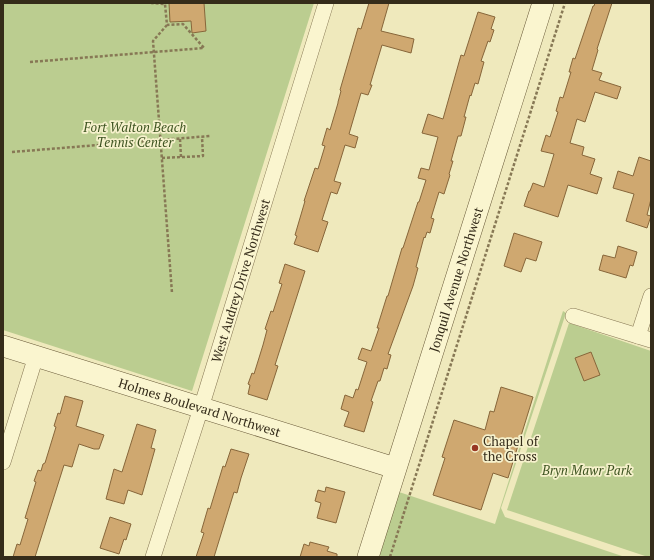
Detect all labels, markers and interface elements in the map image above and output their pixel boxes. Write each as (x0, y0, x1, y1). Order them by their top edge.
park label: Fort Walton Beach Tennis Center (83, 118, 186, 151)
street label: West Audrey Drive Northwest (207, 196, 274, 365)
street label: Jonquil Avenue Northwest (424, 205, 487, 354)
street label: Holmes Boulevard Northwest (116, 373, 283, 441)
place label: Chapel of the Cross (483, 432, 540, 465)
marker: Chapel of the Cross (470, 443, 480, 453)
park label: Bryn Mawr Park (541, 461, 633, 479)

